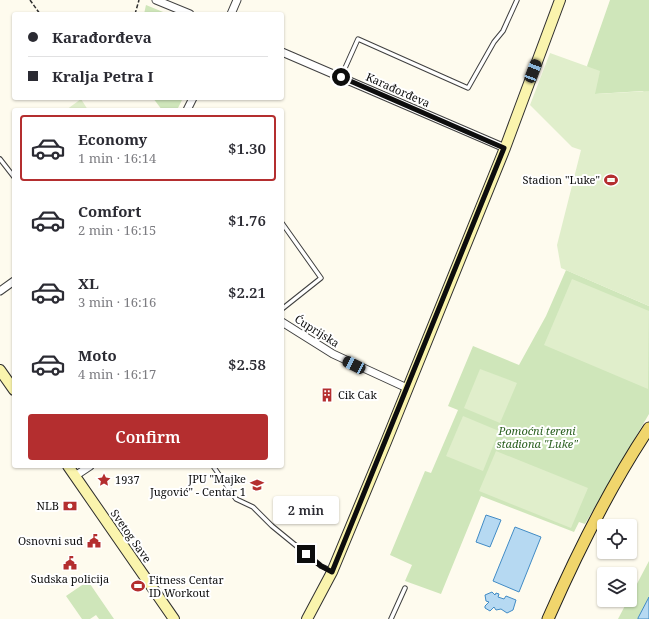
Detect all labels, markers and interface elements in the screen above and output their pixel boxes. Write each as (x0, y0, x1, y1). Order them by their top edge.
text: Karađorđeva (52, 27, 152, 47)
car (523, 58, 543, 84)
text: Kralja Petra I (52, 66, 154, 86)
route start (332, 68, 350, 86)
street label: Karađorđeva (364, 69, 433, 110)
text: Economy (78, 129, 147, 149)
icon: car (30, 130, 66, 166)
text: $1.30 (228, 138, 266, 158)
text: 1 min · 16:14 (78, 149, 156, 167)
place label: Stadion "Luke" (522, 172, 600, 187)
sports icon: Stadion "Luke" (603, 172, 619, 188)
text: Comfort (78, 201, 141, 221)
icon: car (30, 202, 66, 238)
text: $1.76 (228, 210, 266, 230)
text: 2 min · 16:15 (78, 221, 156, 239)
text: XL (78, 273, 99, 293)
icon: car (30, 274, 66, 310)
text: $2.21 (228, 282, 266, 302)
text: 3 min · 16:16 (78, 293, 156, 311)
street label: Ćuprijska (292, 311, 342, 350)
text: Moto (78, 345, 117, 365)
icon: car (30, 346, 66, 382)
text: $2.58 (228, 354, 266, 374)
car (341, 354, 367, 376)
text: 4 min · 16:17 (78, 365, 156, 383)
building icon: Cik Cak (319, 387, 335, 403)
place label: Cik Cak (338, 387, 378, 402)
button: Confirm (28, 414, 268, 460)
park label: Pomoćni tereni stadiona "Luke" (496, 423, 578, 451)
place label: JPU "Majke Jugović" - Centar 1 (149, 471, 246, 499)
place icon: 1937 (96, 472, 112, 488)
place label: 1937 (115, 472, 140, 487)
school or university icon: JPU "Majke Jugović" - Centar 1 (249, 477, 265, 493)
callout: 2 min (273, 496, 339, 524)
place label: NLB (37, 498, 59, 513)
bank icon: NLB (62, 498, 78, 514)
text: 2 min (288, 501, 324, 519)
street label: Svetog Save (108, 506, 155, 565)
map controls (597, 519, 637, 607)
button: locate (597, 519, 637, 559)
place label: Osnovni sud (18, 533, 83, 548)
public building icon: Osnovni sud (86, 533, 102, 549)
route end (297, 545, 315, 563)
public building icon: Sudska policija (62, 555, 78, 571)
button: layers (597, 567, 637, 607)
place label: Sudska policija (31, 571, 109, 586)
place label: Fitness Centar ID Workout (149, 572, 224, 600)
sports icon: Fitness Centar ID Workout (130, 578, 146, 594)

